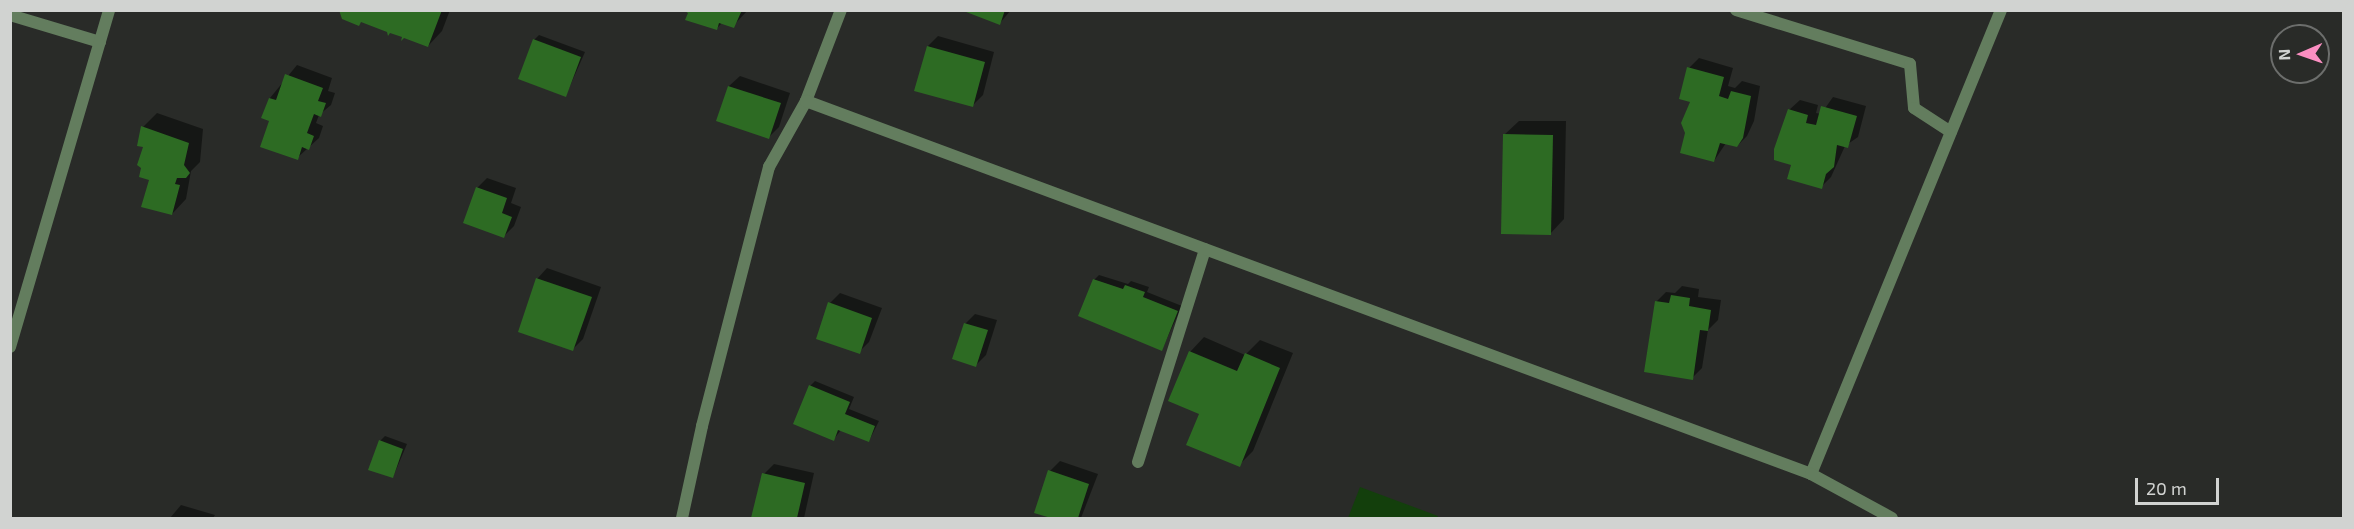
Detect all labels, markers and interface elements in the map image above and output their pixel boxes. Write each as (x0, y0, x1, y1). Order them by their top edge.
north arrow (2270, 24, 2330, 84)
text: N (2274, 48, 2293, 61)
scale bar (2138, 466, 2222, 504)
text: 20 m (2146, 477, 2187, 499)

